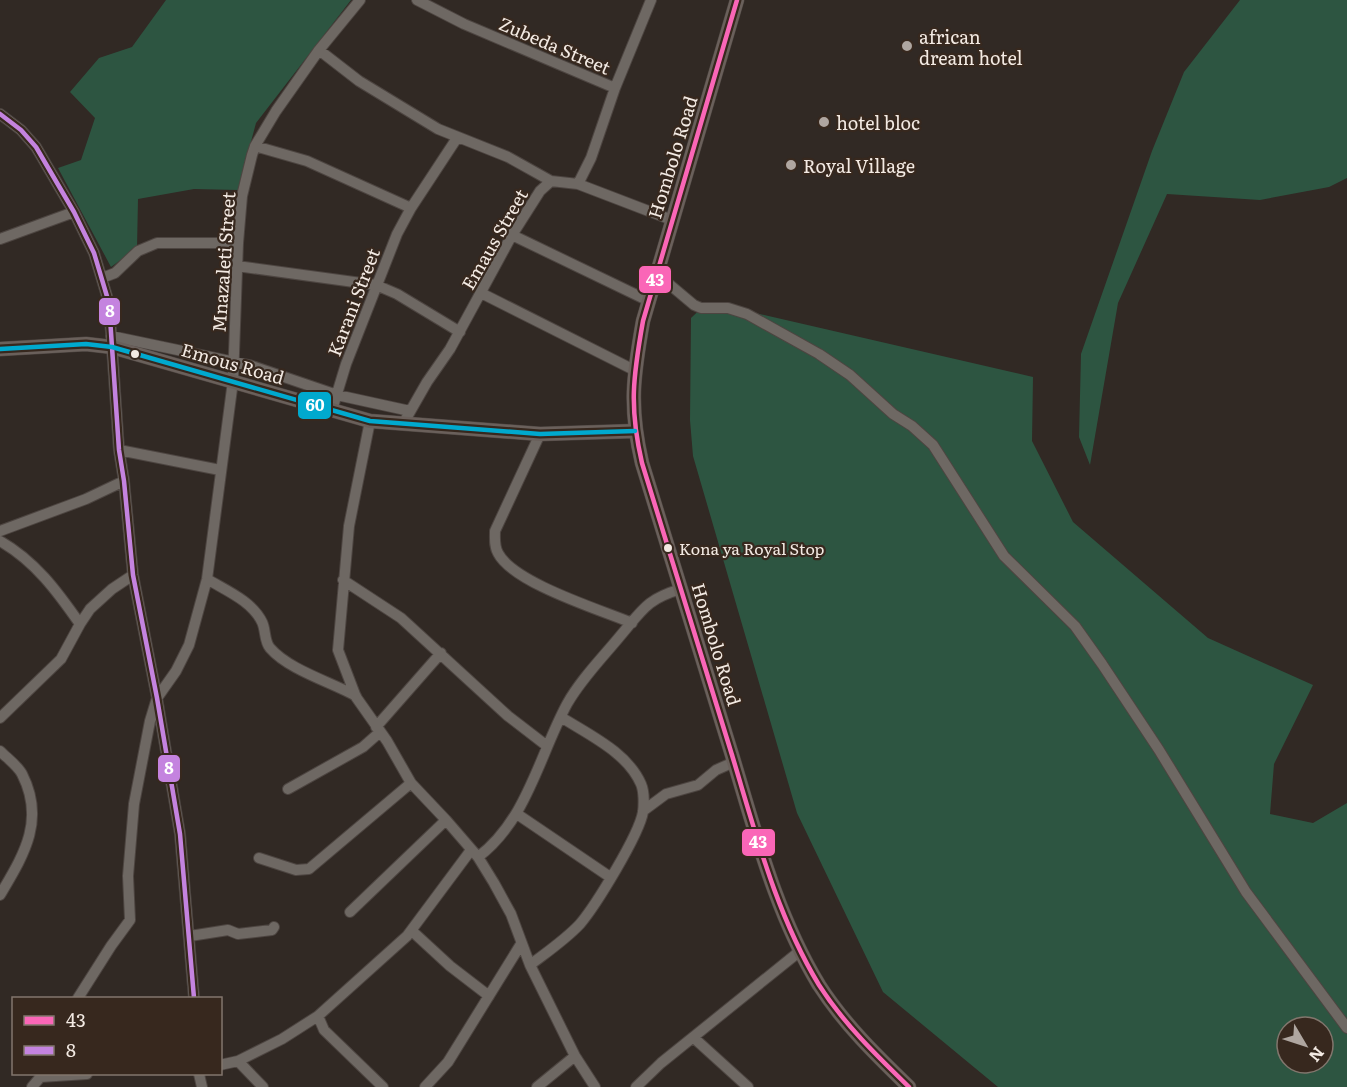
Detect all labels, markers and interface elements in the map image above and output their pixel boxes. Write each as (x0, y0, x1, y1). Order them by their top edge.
street label: Zubeda Street (495, 9, 616, 81)
place label: african dream hotel (919, 23, 1023, 71)
marker: african dream hotel (900, 39, 914, 53)
street label: Hombolo Road (641, 92, 703, 222)
place label: hotel bloc (836, 109, 920, 136)
marker: hotel bloc (817, 115, 831, 129)
place label: Royal Village (803, 152, 915, 179)
marker: Royal Village (784, 158, 798, 172)
street label: Emaus Street (454, 183, 534, 295)
street label: Mnazaleti Street (205, 190, 241, 333)
street label: Karani Street (320, 243, 386, 360)
line badge: 43 (638, 265, 672, 294)
text: 43 (646, 267, 664, 291)
line badge: 8 (98, 297, 121, 326)
text: 8 (105, 298, 115, 322)
street label: Emous Road (178, 335, 288, 391)
unlabelled marker (129, 348, 141, 360)
line badge: 60 (297, 391, 332, 420)
text: 60 (305, 392, 325, 416)
place label: Kona ya Royal Stop (679, 536, 825, 560)
marker: Kona ya Royal Stop (662, 542, 674, 554)
street label: Hombolo Road (686, 579, 748, 709)
line badge: 8 (157, 754, 181, 783)
text: 8 (164, 755, 174, 779)
line badge: 43 (741, 828, 776, 857)
text: 43 (749, 829, 767, 853)
legend (12, 997, 222, 1075)
text: 43 (66, 1006, 86, 1033)
north arrow (1275, 1015, 1335, 1075)
text: 8 (66, 1036, 76, 1063)
text: N (1304, 1042, 1331, 1068)

